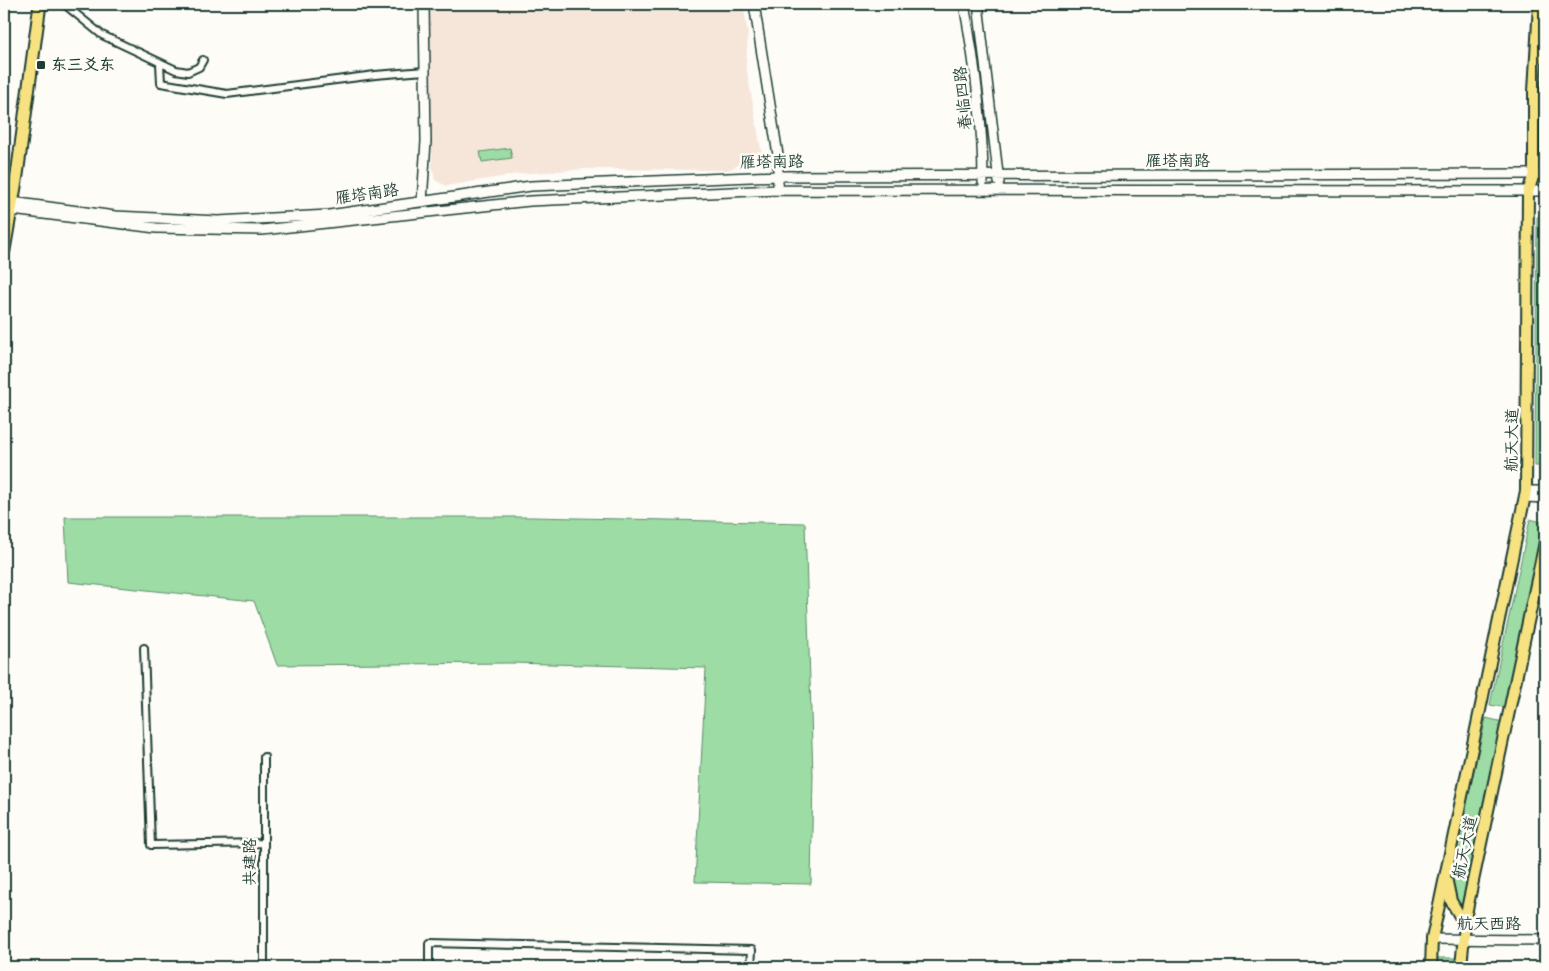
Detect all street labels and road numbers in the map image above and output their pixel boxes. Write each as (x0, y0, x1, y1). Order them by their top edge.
street label: 春临四路 (949, 65, 977, 131)
street label: 雁塔南路 (740, 150, 804, 174)
street label: 雁塔南路 (1146, 150, 1210, 172)
street label: 雁塔南路 (334, 179, 400, 209)
street label: 航天大道 (1500, 408, 1524, 472)
street label: 航天大道 (1448, 813, 1482, 881)
street label: 共建路 (239, 838, 261, 886)
street label: 航天西路 (1457, 913, 1521, 935)

